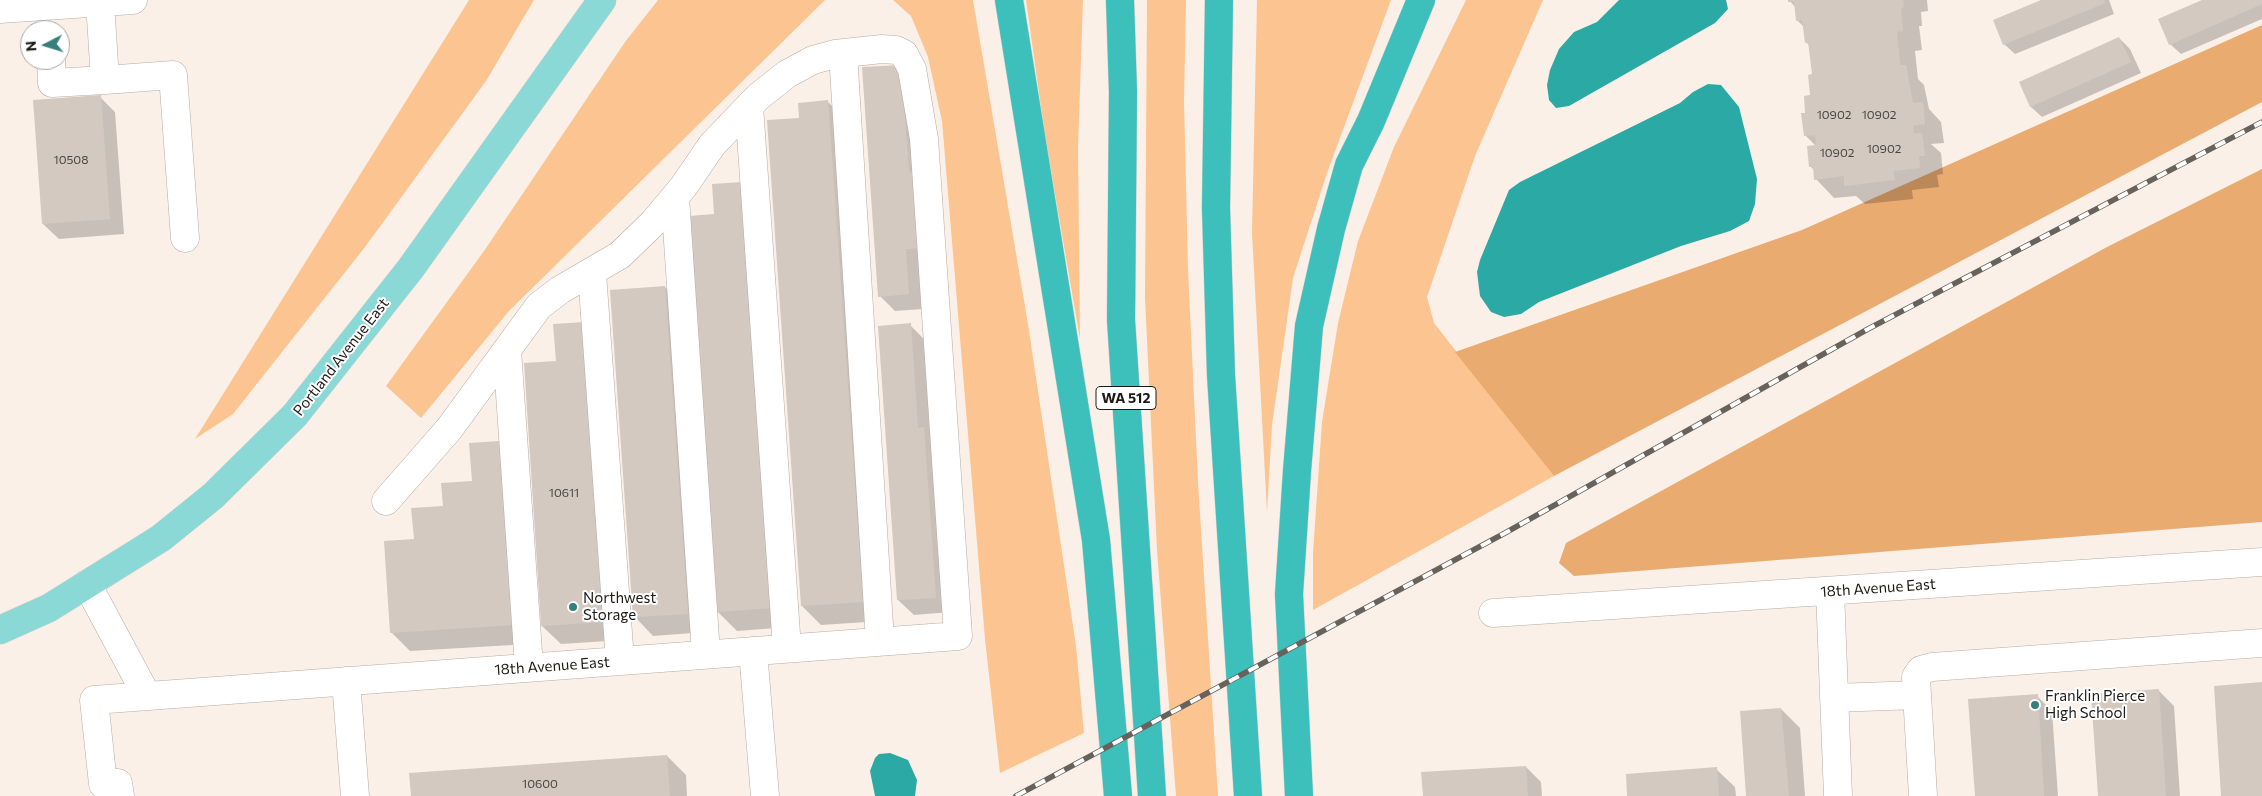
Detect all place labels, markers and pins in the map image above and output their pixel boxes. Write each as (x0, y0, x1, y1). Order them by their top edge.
place label: Northwest Storage (583, 589, 656, 624)
marker: Northwest Storage (567, 601, 579, 613)
place label: Franklin Pierce High School (2045, 687, 2145, 722)
marker: Franklin Pierce High School (2029, 699, 2041, 711)

